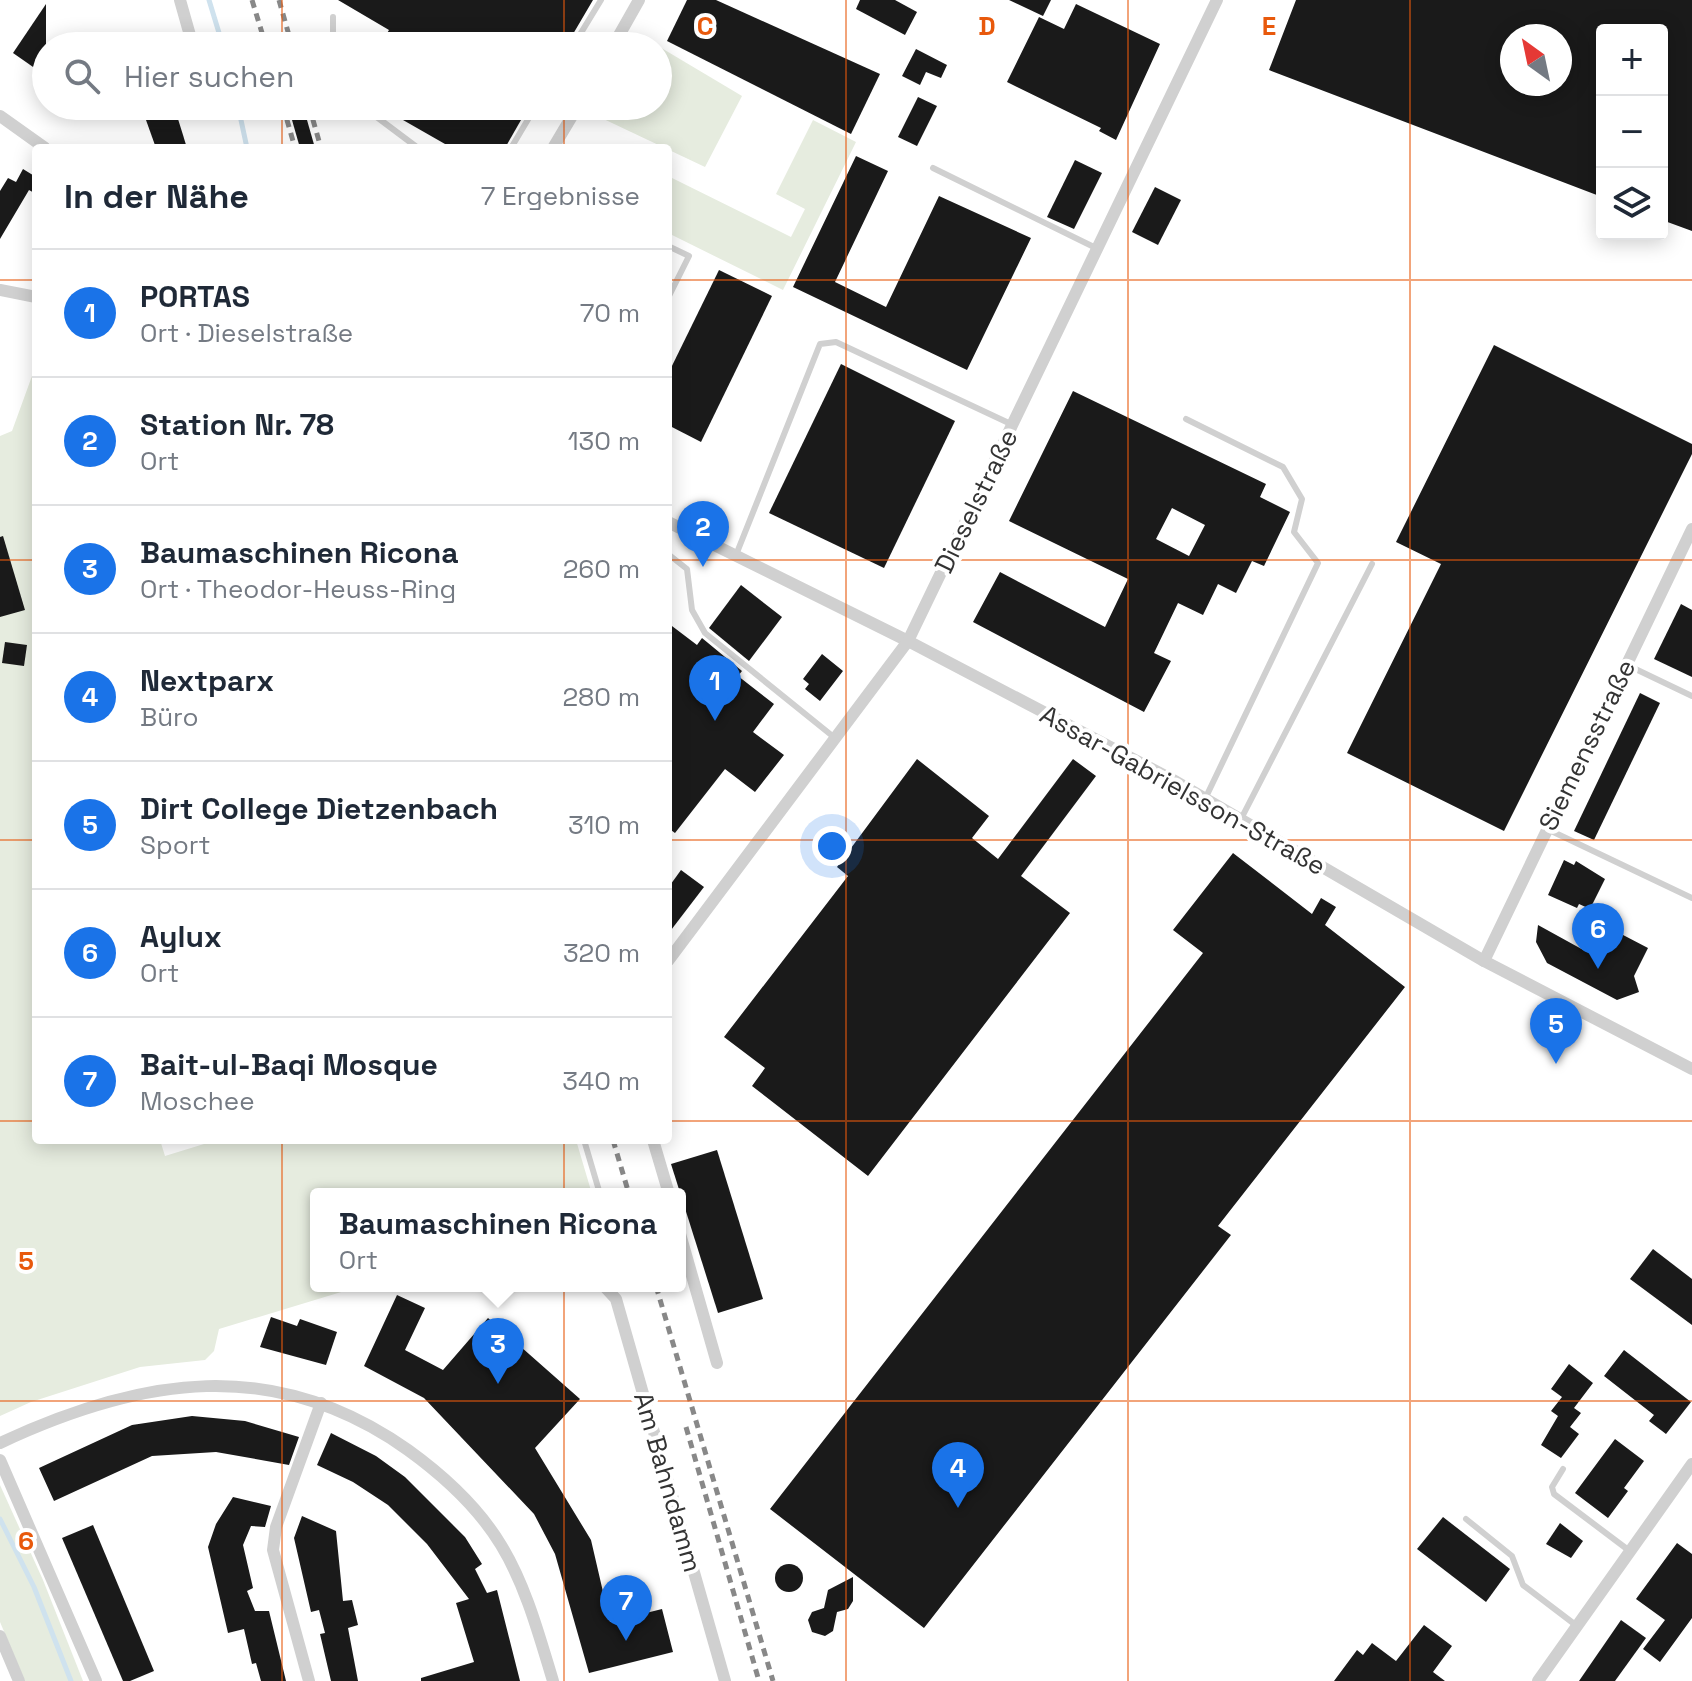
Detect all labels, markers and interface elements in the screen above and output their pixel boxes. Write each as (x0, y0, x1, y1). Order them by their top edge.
text: C (697, 9, 713, 43)
text: D (978, 9, 996, 43)
text: E (1262, 9, 1276, 43)
north arrow (1500, 24, 1572, 96)
map controls (1596, 24, 1668, 240)
button: + (1596, 24, 1668, 96)
search box (32, 32, 672, 120)
icon: search (60, 54, 104, 98)
text: Hier suchen (124, 57, 294, 96)
button: − (1596, 96, 1668, 168)
button: layers (1596, 168, 1668, 240)
text: In der Nähe (64, 175, 249, 218)
text: 7 Ergebnisse (481, 179, 640, 213)
text: PORTAS (140, 277, 250, 316)
text: 1 (84, 296, 96, 330)
text: 70 m (580, 296, 640, 330)
text: Ort · Dieselstraße (140, 316, 353, 350)
text: Station Nr. 78 (140, 405, 334, 444)
street label: Dieselstraße (927, 423, 1025, 579)
text: 2 (82, 424, 98, 458)
text: 130 m (568, 424, 640, 458)
text: Ort (140, 444, 179, 478)
pin: 2 (677, 501, 729, 567)
text: Baumaschinen Ricona (140, 533, 459, 572)
text: 3 (82, 552, 98, 586)
text: 260 m (563, 552, 640, 586)
text: Ort · Theodor-Heuss-Ring (140, 572, 456, 606)
street label: Siemensstraße (1531, 654, 1643, 836)
pin: 1 (689, 655, 741, 721)
text: Nextparx (140, 661, 274, 700)
text: 4 (82, 680, 98, 714)
text: 280 m (562, 680, 640, 714)
street label: Assar-Gabrielsson-Straße (1034, 697, 1332, 883)
text: Büro (140, 700, 199, 734)
text: Dirt College Dietzenbach (140, 789, 498, 828)
text: 5 (82, 808, 98, 842)
text: 310 m (568, 808, 640, 842)
your location (812, 826, 852, 866)
text: Sport (140, 828, 211, 862)
pin: 6 (1572, 903, 1624, 969)
text: Aylux (140, 917, 222, 956)
text: 6 (82, 936, 98, 970)
text: 320 m (563, 936, 640, 970)
text: Ort (140, 956, 179, 990)
pin: 5 (1530, 998, 1582, 1064)
text: Bait-ul-Baqi Mosque (140, 1045, 438, 1084)
text: 7 (83, 1064, 97, 1098)
text: 340 m (562, 1064, 640, 1098)
text: Moschee (140, 1084, 255, 1118)
popup (310, 1188, 686, 1292)
text: Baumaschinen Ricona (339, 1204, 657, 1243)
text: Ort (339, 1243, 378, 1277)
text: 5 (18, 1244, 34, 1278)
pin: 3 (472, 1318, 524, 1384)
street label: Am Bahndamm (626, 1388, 710, 1576)
pin: 4 (932, 1442, 984, 1508)
text: 6 (18, 1524, 34, 1558)
pin: 7 (600, 1575, 652, 1641)

